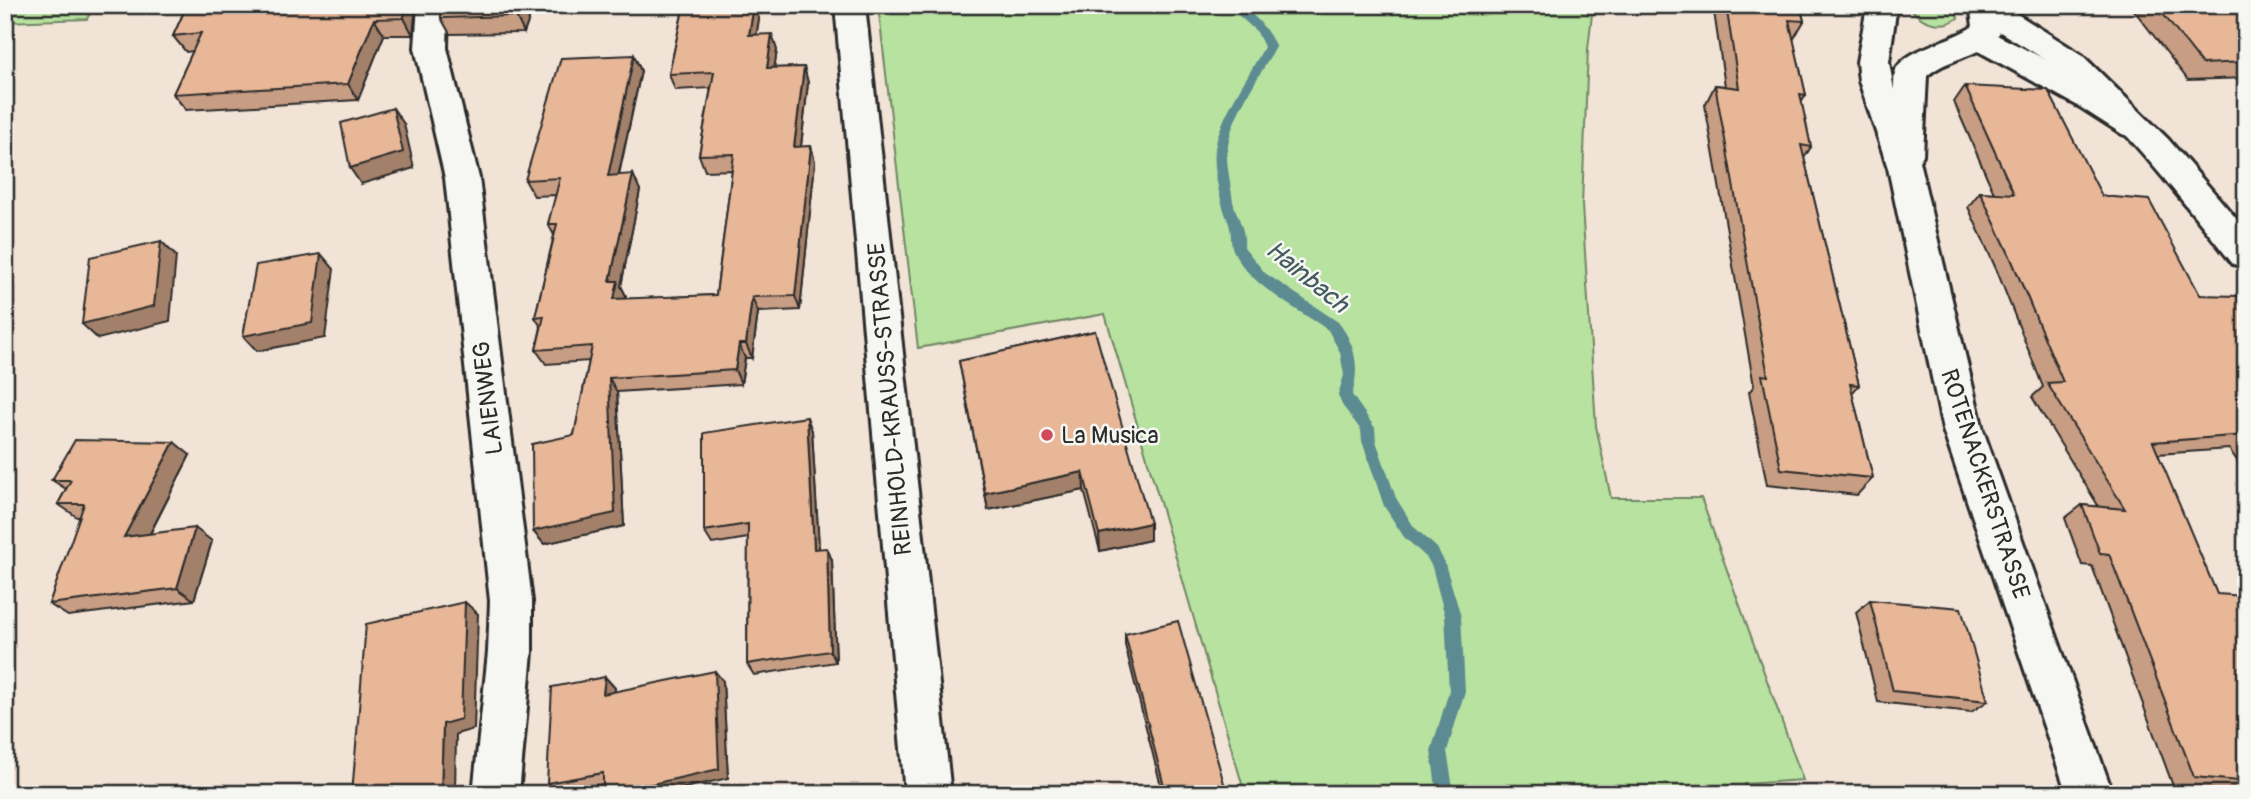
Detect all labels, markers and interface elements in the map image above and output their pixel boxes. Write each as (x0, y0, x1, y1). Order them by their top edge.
water label: Hainbach (1259, 234, 1357, 321)
street label: REINHOLD-KRAUSS-STRASSE (862, 241, 918, 557)
street label: LAIENWEG (467, 340, 509, 456)
street label: ROTENACKERSTRASSE (1934, 365, 2036, 603)
place label: La Musica (1061, 421, 1159, 450)
marker: La Musica (1039, 427, 1055, 443)

